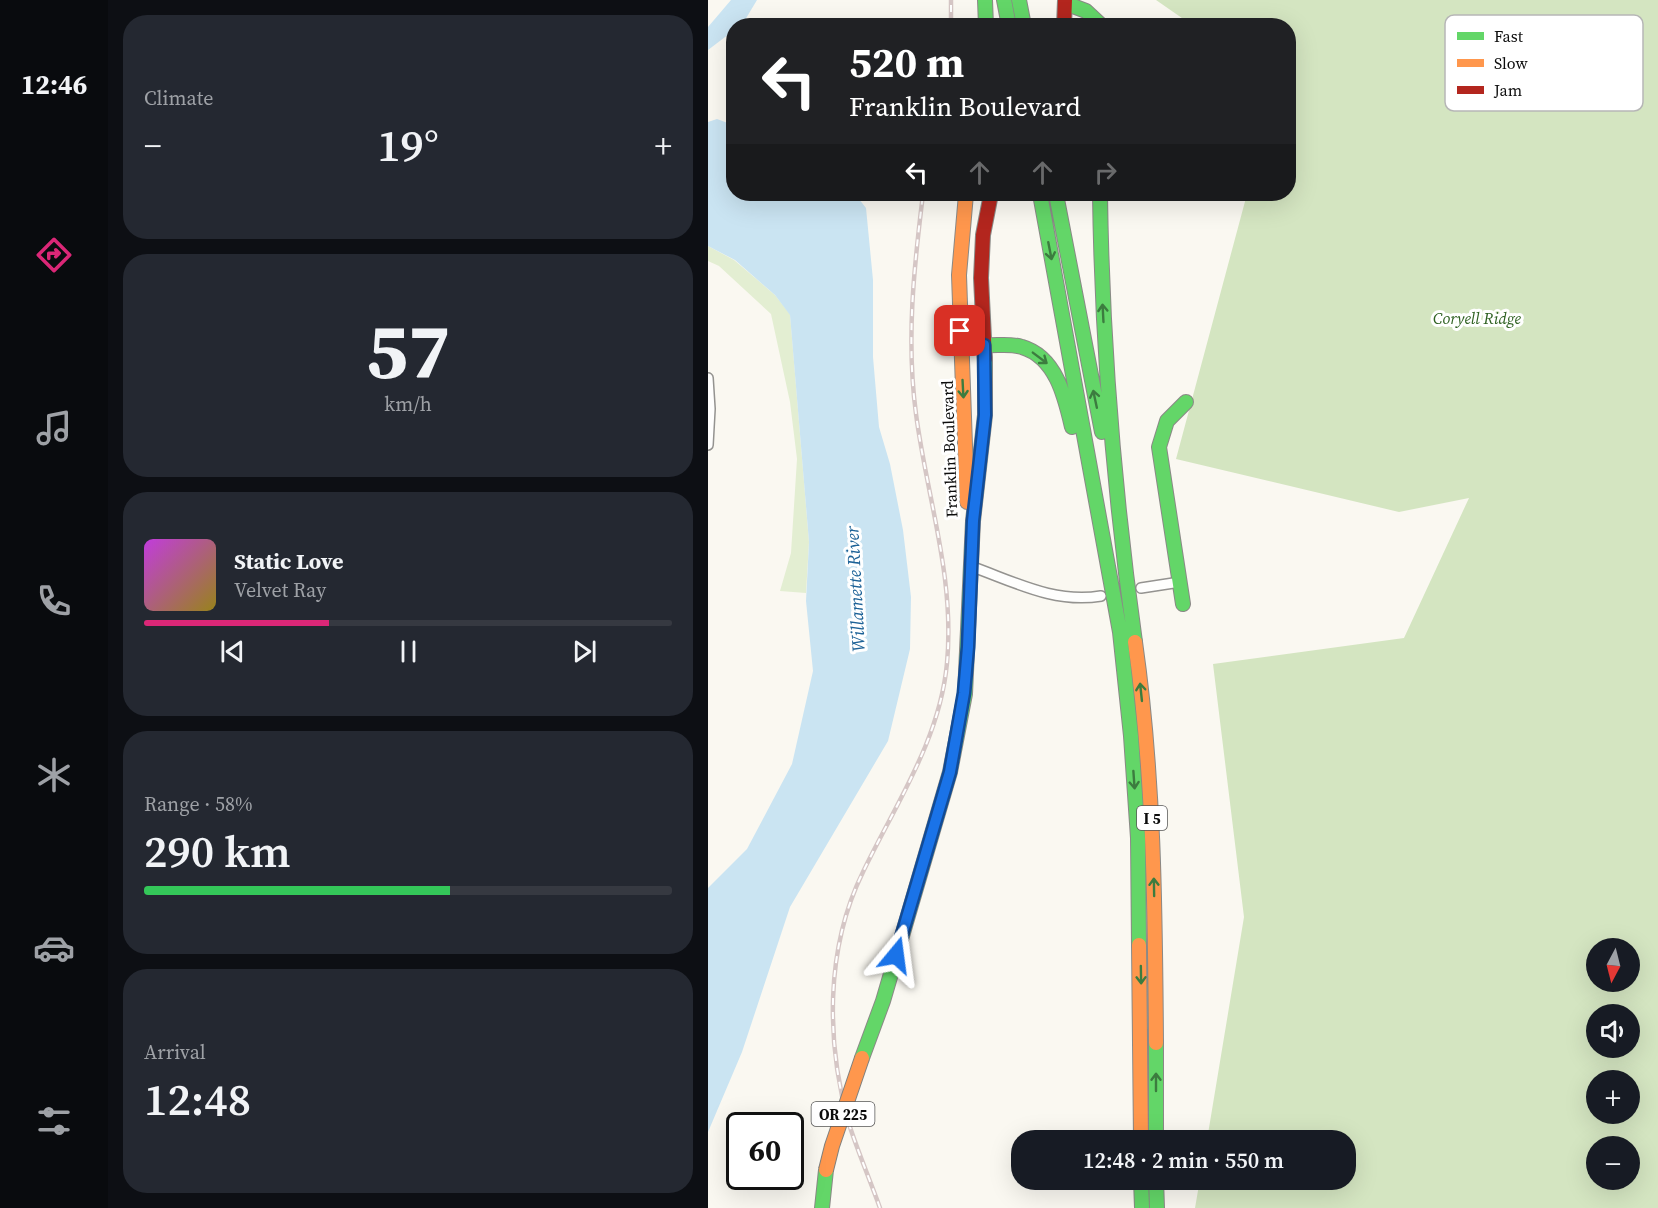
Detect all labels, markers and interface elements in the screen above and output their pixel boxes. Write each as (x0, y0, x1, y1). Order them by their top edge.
legend (1445, 15, 1643, 111)
text: Fast (1494, 25, 1524, 47)
text: 520 m (849, 33, 964, 91)
icon: left (750, 42, 828, 120)
text: Slow (1494, 52, 1529, 74)
text: 12:46 (21, 66, 87, 103)
text: Jam (1493, 79, 1522, 101)
text: Climate (144, 84, 213, 112)
text: Franklin Boulevard (849, 88, 1081, 125)
text: 19° (377, 114, 439, 176)
text: − (144, 123, 162, 168)
text: + (655, 123, 672, 168)
icon: left (900, 156, 933, 189)
icon: ahead (963, 156, 996, 189)
icon: ahead (1026, 156, 1059, 189)
icon: right (1089, 156, 1122, 189)
icon: directions (33, 234, 75, 276)
one-way arrow (1045, 241, 1056, 260)
text: 57 (366, 297, 450, 404)
one-way arrow (1097, 304, 1108, 324)
pin (934, 305, 985, 356)
park label: Coryell Ridge (1433, 307, 1521, 329)
icon: arrive (943, 314, 976, 347)
one-way arrow (1031, 352, 1047, 364)
one-way arrow (958, 379, 969, 399)
street label: Franklin Boulevard (936, 380, 962, 518)
text: km/h (384, 390, 432, 418)
one-way arrow (1089, 390, 1100, 409)
icon: music (33, 407, 75, 449)
water label: Willamette River (839, 525, 871, 653)
text: Static Love (234, 546, 344, 576)
text: Velvet Ray (234, 576, 326, 604)
icon: phone (33, 580, 75, 622)
icon: previous (216, 635, 249, 668)
icon: pause (392, 635, 425, 668)
icon: next (568, 635, 601, 668)
one-way arrow (1136, 683, 1147, 702)
icon: climate (33, 754, 75, 796)
one-way arrow (1129, 769, 1140, 789)
text: Range · 58% (144, 790, 253, 818)
road number: I 5 (1137, 806, 1167, 830)
text: 290 km (144, 820, 291, 882)
one-way arrow (1149, 877, 1160, 897)
position arrow (864, 923, 928, 987)
icon: car (33, 927, 75, 969)
north arrow (1586, 938, 1640, 992)
map controls (1586, 938, 1640, 1190)
one-way arrow (1135, 964, 1147, 984)
button: sound (1586, 1004, 1640, 1058)
text: Arrival (144, 1038, 206, 1066)
text: 12:48 (144, 1068, 251, 1130)
button: + (1586, 1070, 1640, 1124)
one-way arrow (1150, 1072, 1162, 1092)
icon: filters (33, 1100, 75, 1142)
road number: OR 225 (812, 1102, 874, 1126)
speed limit sign: 60 (726, 1112, 804, 1190)
button: − (1586, 1136, 1640, 1190)
text: 12:48 · 2 min · 550 m (1083, 1145, 1284, 1175)

